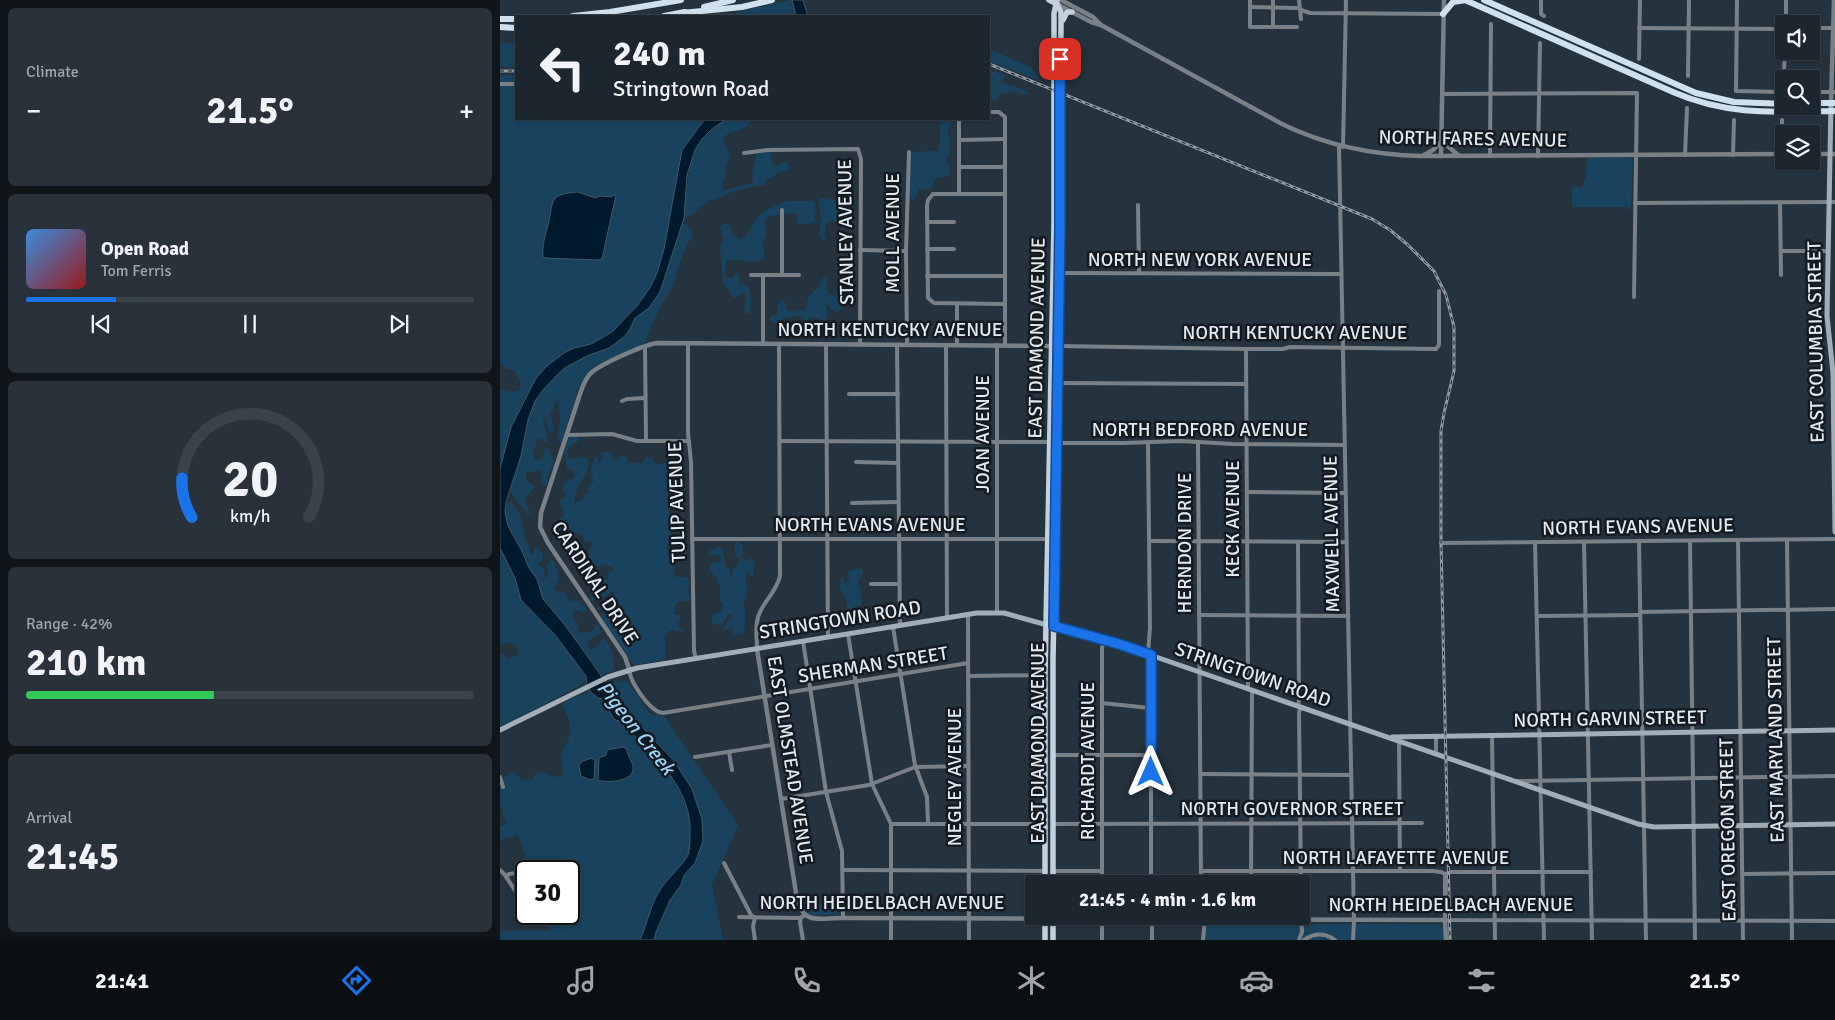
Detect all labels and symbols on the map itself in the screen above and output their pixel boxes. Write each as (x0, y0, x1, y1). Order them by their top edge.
pin (1039, 38, 1081, 80)
street label: NORTH FARES AVENUE (1378, 125, 1568, 153)
street label: STANLEY AVENUE (833, 159, 859, 305)
street label: MOLL AVENUE (881, 173, 905, 293)
street label: EAST DIAMOND AVENUE (1023, 237, 1051, 439)
street label: EAST COLUMBIA STREET (1802, 240, 1830, 443)
street label: NORTH NEW YORK AVENUE (1088, 248, 1312, 272)
street label: NORTH KENTUCKY AVENUE (777, 318, 1003, 342)
street label: NORTH KENTUCKY AVENUE (1182, 321, 1408, 345)
street label: JOAN AVENUE (971, 375, 995, 493)
street label: NORTH BEDFORD AVENUE (1092, 418, 1308, 442)
street label: TULIP AVENUE (663, 441, 691, 563)
street label: MAXWELL AVENUE (1319, 455, 1345, 613)
street label: KECK AVENUE (1221, 460, 1245, 578)
street label: HERNDON DRIVE (1173, 473, 1197, 613)
street label: NORTH EVANS AVENUE (774, 513, 966, 537)
street label: NORTH EVANS AVENUE (1542, 513, 1734, 541)
street label: CARDINAL DRIVE (546, 517, 644, 649)
street label: STRINGTOWN ROAD (757, 595, 923, 645)
street label: EAST MARYLAND STREET (1762, 636, 1790, 843)
street label: STRINGTOWN ROAD (1172, 637, 1334, 713)
street label: SHERMAN STREET (796, 641, 950, 689)
street label: EAST DIAMOND AVENUE (1026, 642, 1050, 844)
street label: EAST OLMSTEAD AVENUE (762, 654, 818, 866)
water label: Pigeon Creek (592, 676, 682, 781)
street label: RICHARDT AVENUE (1076, 682, 1100, 840)
street label: NORTH GARVIN STREET (1513, 705, 1707, 733)
street label: NEGLEY AVENUE (943, 708, 967, 846)
street label: EAST OREGON STREET (1714, 737, 1742, 922)
position arrow (1124, 745, 1176, 797)
street label: NORTH GOVERNOR STREET (1180, 797, 1404, 821)
street label: NORTH LAFAYETTE AVENUE (1283, 846, 1509, 870)
speed limit sign: 30 (515, 860, 580, 925)
street label: NORTH HEIDELBACH AVENUE (760, 891, 1004, 915)
street label: NORTH HEIDELBACH AVENUE (1329, 893, 1573, 917)

